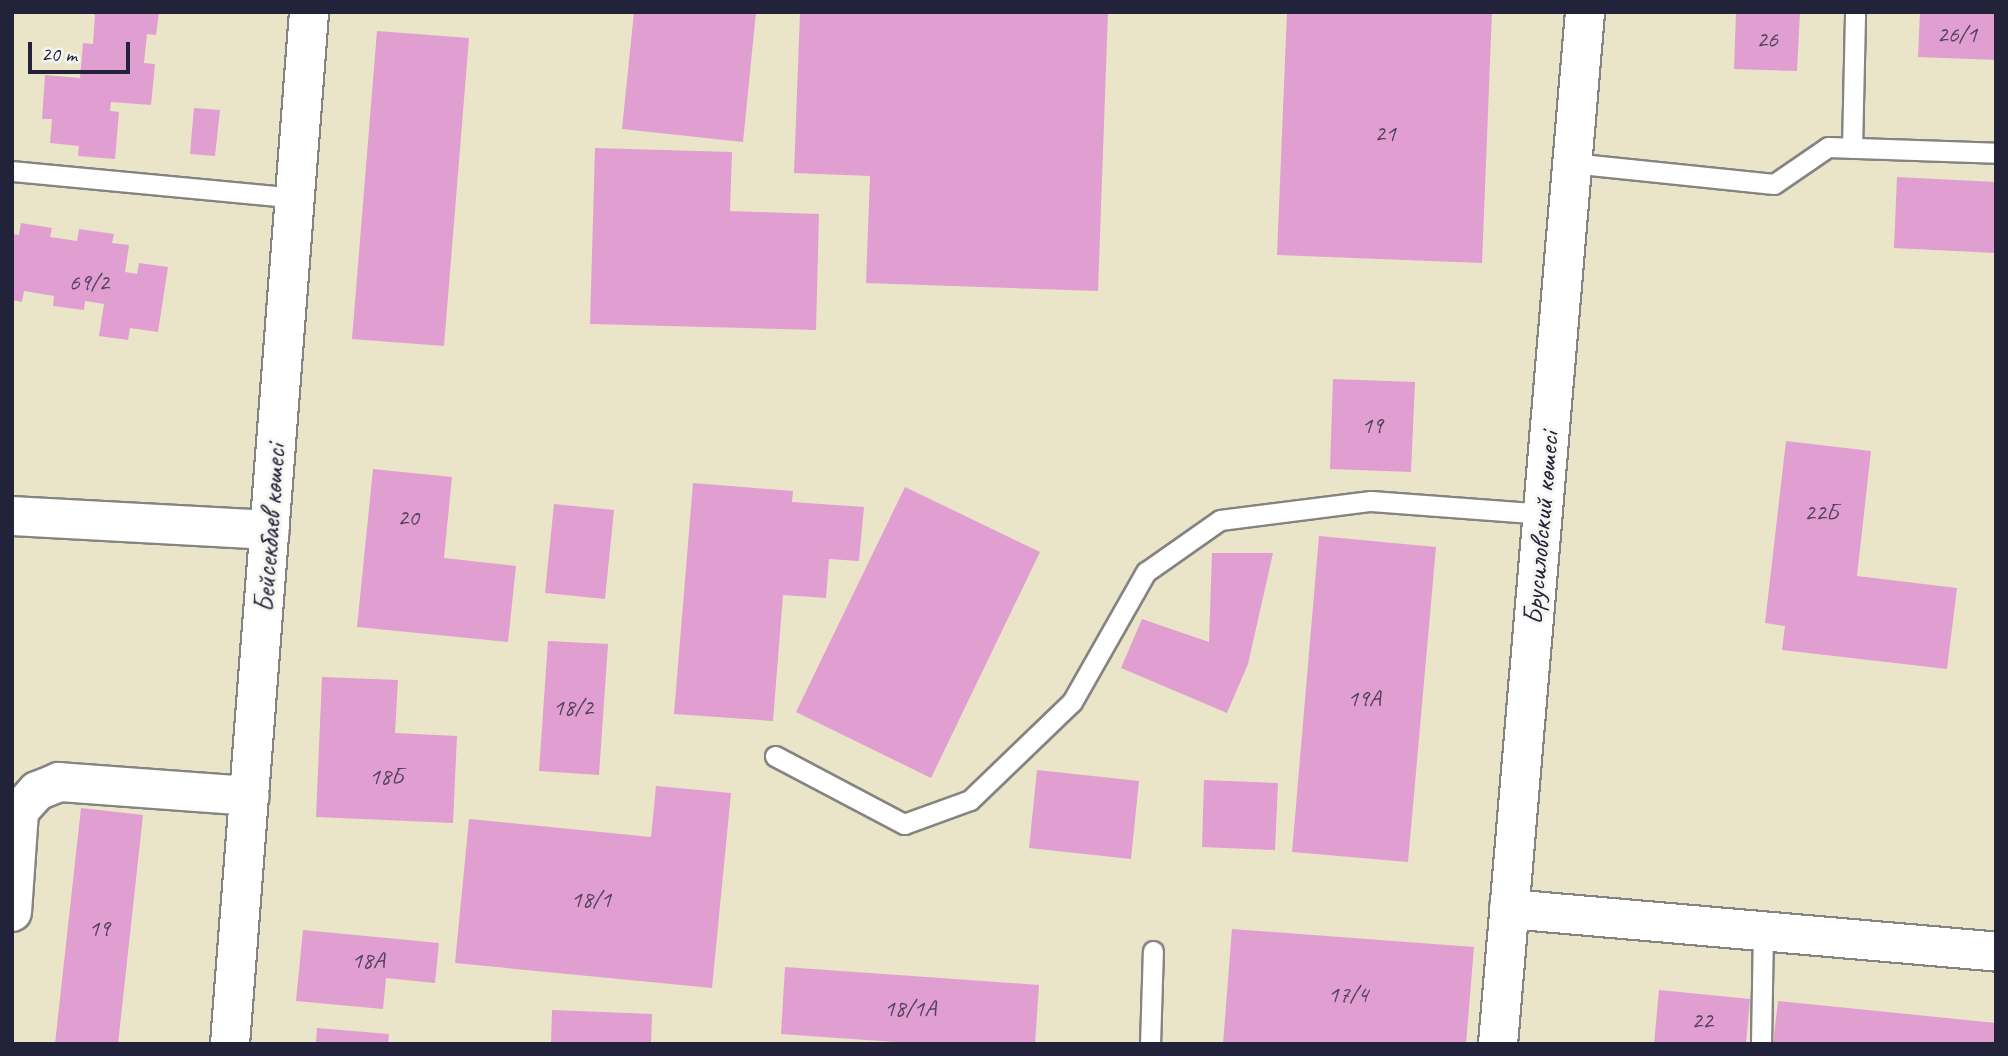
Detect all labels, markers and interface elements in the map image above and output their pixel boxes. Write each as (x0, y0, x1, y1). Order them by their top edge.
house number: 26/1 (1937, 21, 1977, 49)
house number: 26 (1756, 26, 1778, 54)
scale bar (32, 28, 133, 72)
text: 20 m (41, 41, 77, 67)
house number: 21 (1374, 120, 1396, 148)
house number: 69/2 (69, 269, 109, 297)
house number: 19 (1361, 412, 1383, 440)
street label: Брусиловский көшесі (1516, 430, 1566, 626)
street label: Бейсекбаев көшесі (247, 443, 293, 613)
house number: 22Б (1804, 499, 1838, 527)
house number: 20 (397, 504, 419, 532)
house number: 19А (1347, 685, 1381, 713)
house number: 18/2 (553, 694, 593, 722)
house number: 18Б (369, 763, 403, 791)
house number: 18/1 (571, 886, 611, 914)
house number: 19 (88, 915, 110, 943)
house number: 18А (351, 947, 385, 975)
house number: 17/4 (1328, 981, 1368, 1009)
house number: 18/1А (884, 995, 936, 1023)
house number: 22 (1691, 1007, 1713, 1035)

